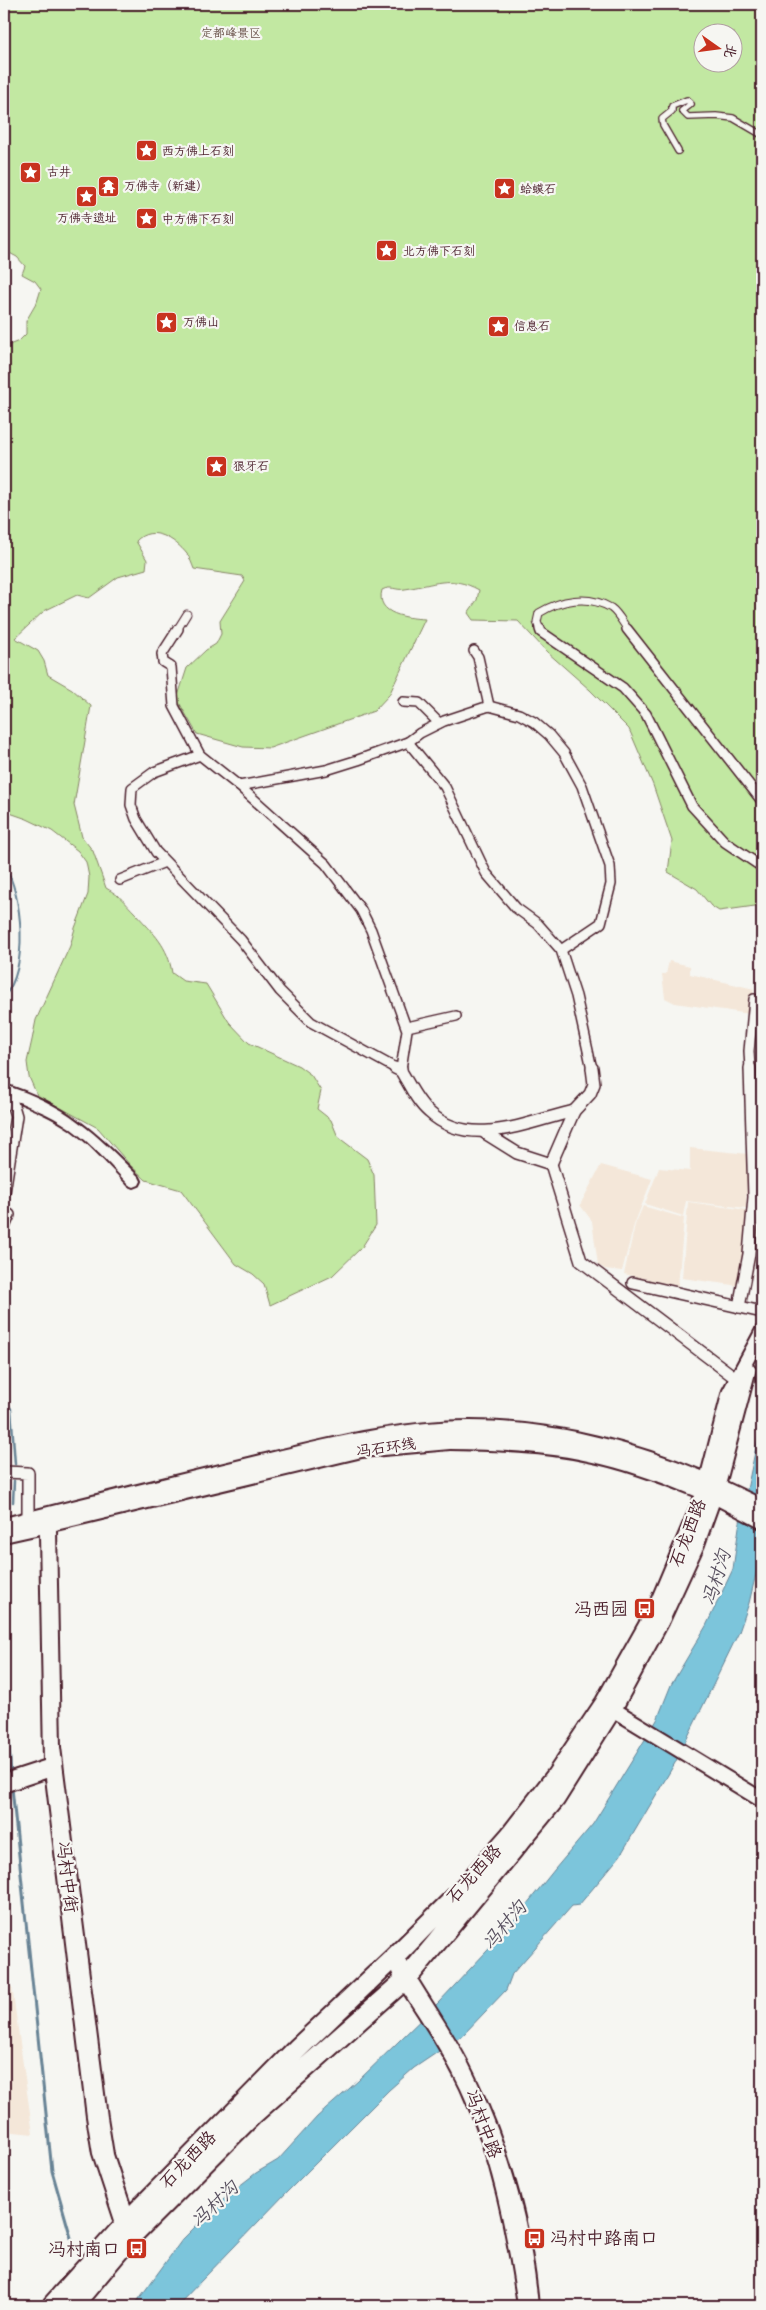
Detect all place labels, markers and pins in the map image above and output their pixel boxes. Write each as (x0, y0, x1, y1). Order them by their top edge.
place icon: 西方佛上石刻 (134, 139, 158, 163)
place label: 西方佛上石刻 (162, 144, 234, 159)
place icon: 古井 (19, 160, 43, 184)
place label: 古井 (47, 165, 71, 180)
temple icon: 万佛寺（新建） (96, 174, 120, 198)
place icon: 蛤蟆石 (492, 177, 516, 201)
place label: 万佛寺（新建） (124, 179, 208, 194)
place label: 蛤蟆石 (520, 182, 556, 197)
place icon: 万佛寺遗址 (75, 185, 99, 209)
place icon: 中方佛下石刻 (134, 207, 158, 231)
place label: 万佛寺遗址 (57, 211, 117, 226)
place label: 中方佛下石刻 (162, 212, 234, 227)
place icon: 北方佛下石刻 (375, 239, 399, 263)
place label: 北方佛下石刻 (403, 244, 475, 259)
place icon: 万佛山 (155, 310, 179, 334)
place icon: 信息石 (486, 314, 510, 338)
place label: 万佛山 (183, 315, 219, 330)
place label: 信息石 (514, 319, 550, 334)
place icon: 狼牙石 (205, 454, 229, 478)
place label: 狼牙石 (233, 459, 269, 474)
bus stop icon: 冯西园 (632, 1597, 656, 1621)
place label: 冯西园 (574, 1599, 628, 1620)
bus stop icon: 冯村中路南口 (522, 2226, 546, 2250)
place label: 冯村中路南口 (550, 2228, 658, 2249)
bus stop icon: 冯村南口 (124, 2237, 148, 2261)
place label: 冯村南口 (48, 2239, 120, 2260)

